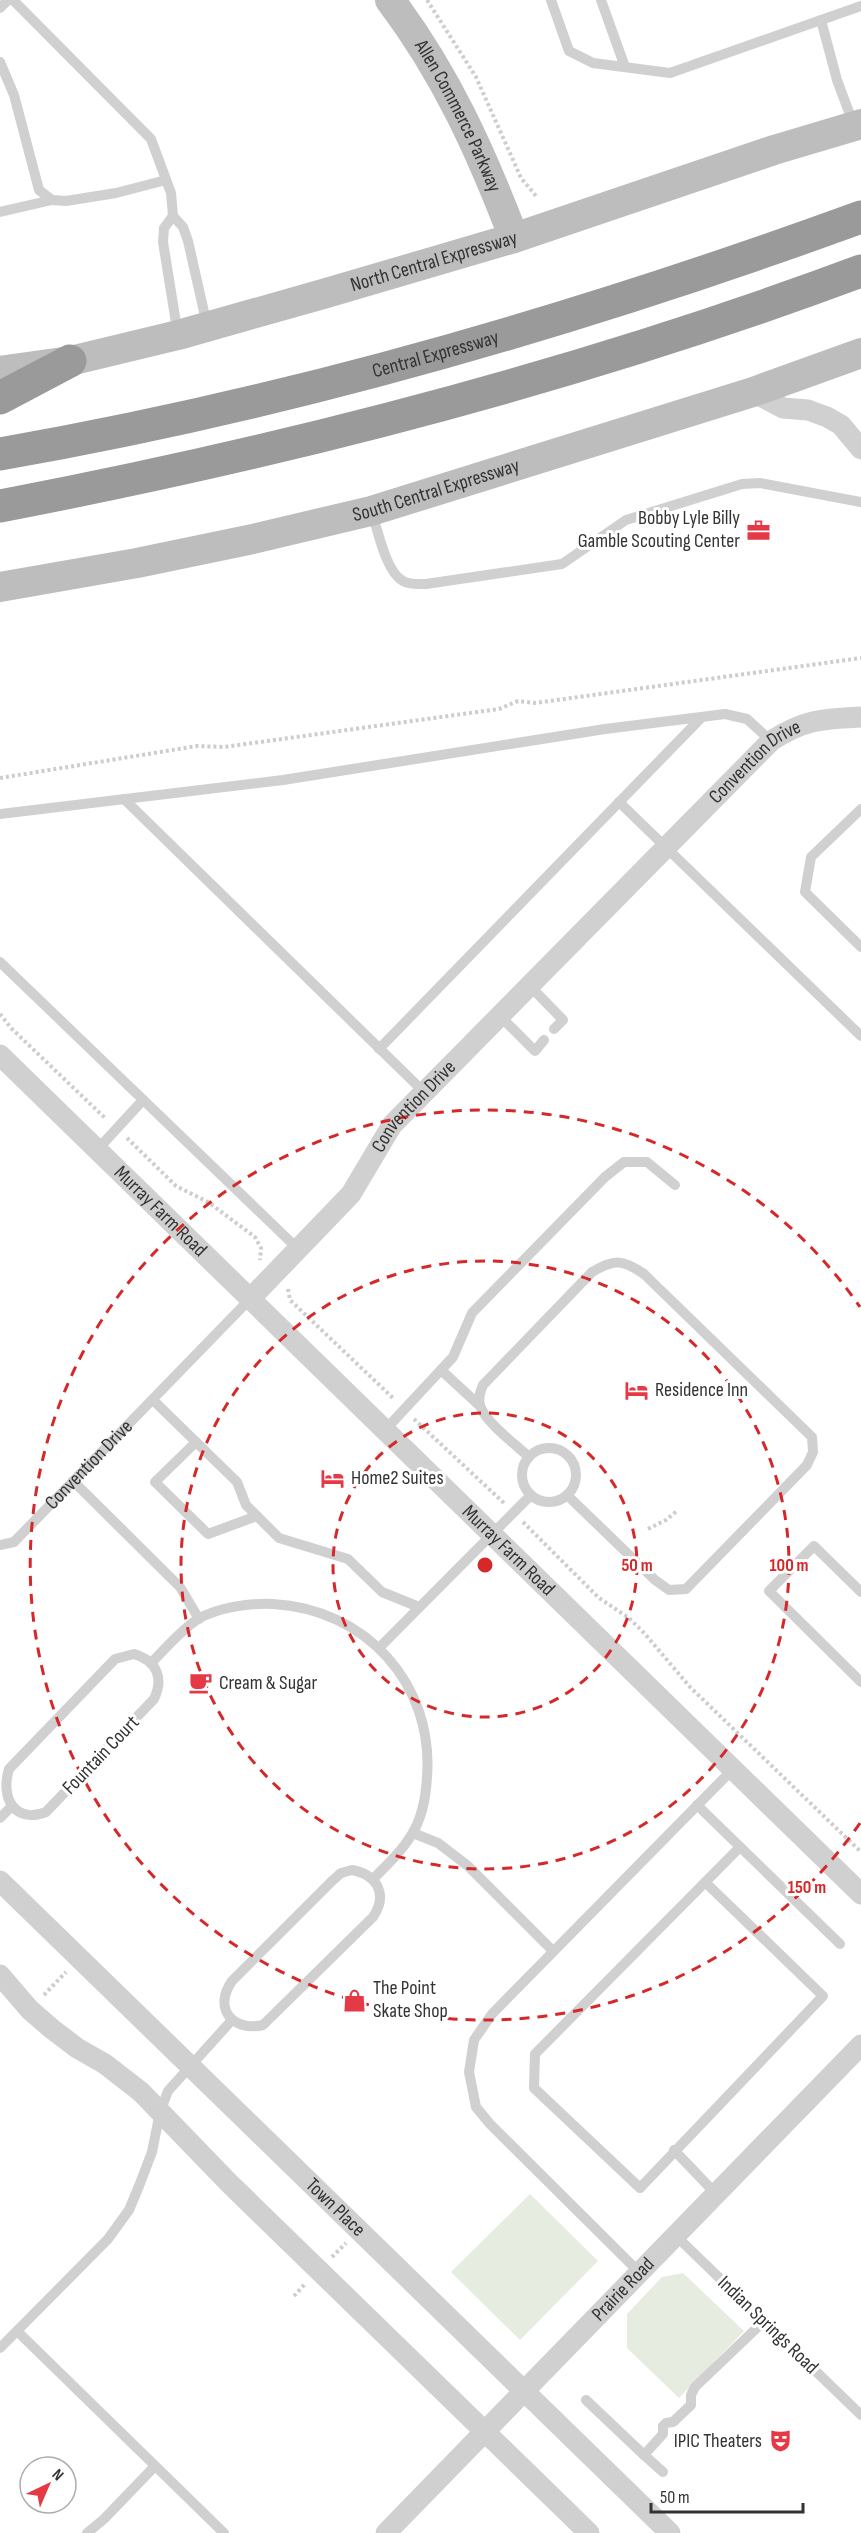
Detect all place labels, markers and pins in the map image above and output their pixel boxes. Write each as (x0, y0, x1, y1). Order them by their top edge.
place label: Bobby Lyle Billy Gamble Scouting Center (578, 506, 740, 553)
office icon: Bobby Lyle Billy Gamble Scouting Center (745, 517, 771, 543)
hotel icon: Residence Inn (624, 1377, 650, 1403)
place label: Residence Inn (655, 1378, 748, 1402)
hotel icon: Home2 Suites (320, 1465, 346, 1491)
place label: Home2 Suites (351, 1466, 444, 1490)
centre of rings (475, 1555, 495, 1575)
cafe icon: Cream & Sugar (188, 1670, 214, 1696)
place label: Cream & Sugar (219, 1671, 317, 1695)
place label: The Point Skate Shop (373, 1976, 448, 2023)
shop icon: The Point Skate Shop (342, 1987, 368, 2013)
theatre icon: IPIC Theaters (767, 2428, 793, 2454)
place label: IPIC Theaters (674, 2429, 762, 2453)

